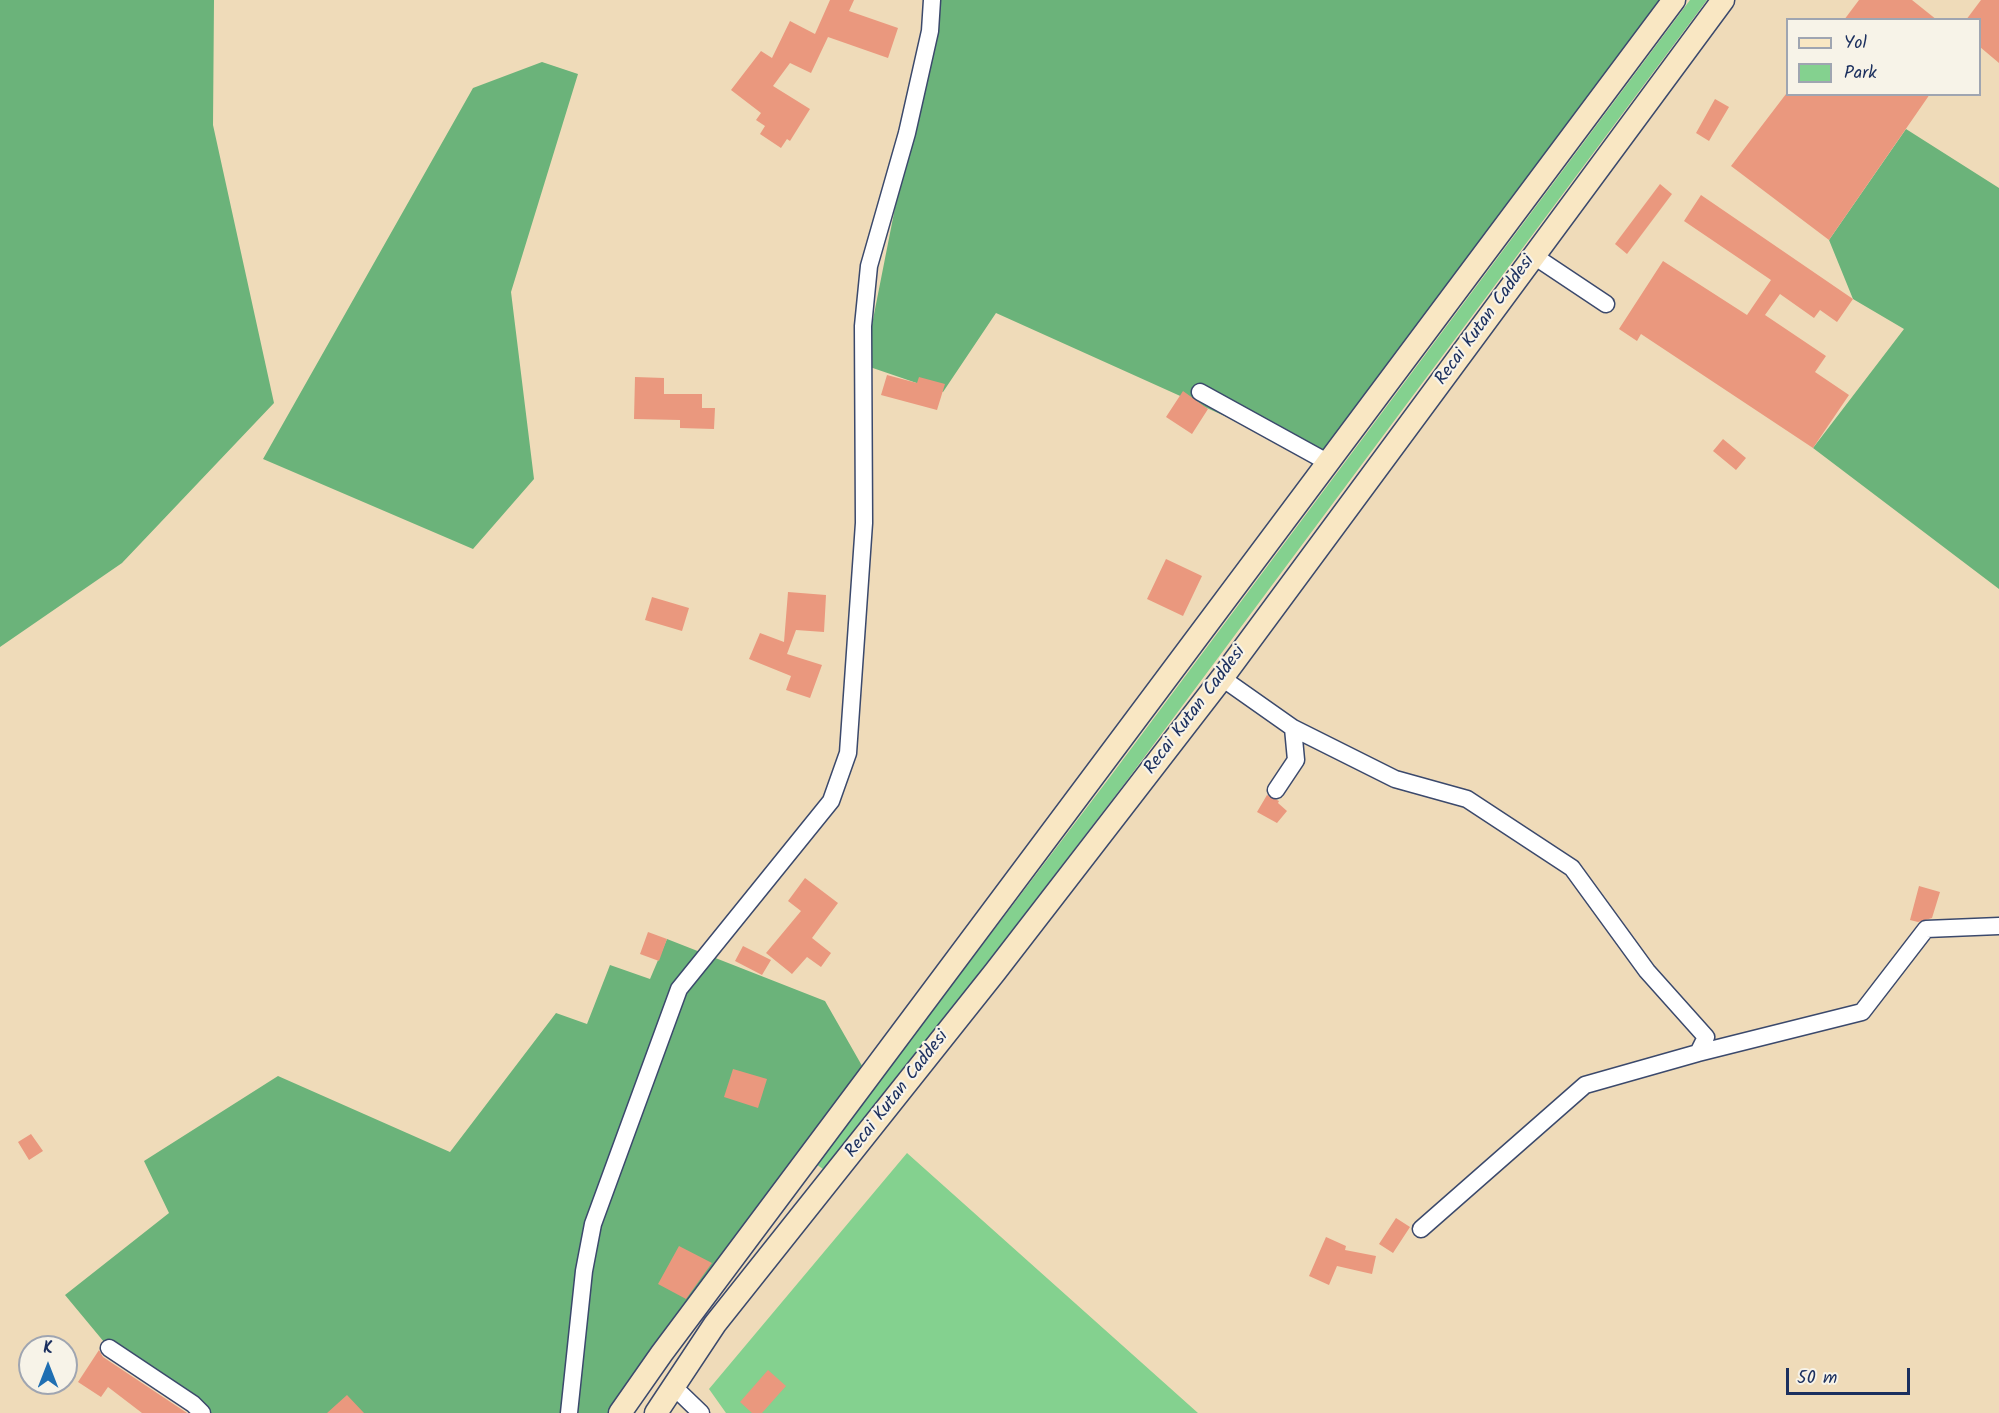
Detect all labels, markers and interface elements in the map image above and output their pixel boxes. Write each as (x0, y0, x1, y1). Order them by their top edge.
legend (1786, 18, 1981, 96)
text: Yol (1844, 29, 1867, 58)
text: Park (1844, 59, 1877, 88)
street label: Recai Kutan Caddesi (1432, 252, 1540, 390)
street label: Recai Kutan Caddesi (1141, 642, 1251, 780)
street label: Recai Kutan Caddesi (842, 1027, 954, 1163)
north arrow (18, 1335, 78, 1395)
text: K (43, 1336, 53, 1361)
scale bar (1789, 1356, 1914, 1394)
text: 50 m (1797, 1364, 1837, 1393)

